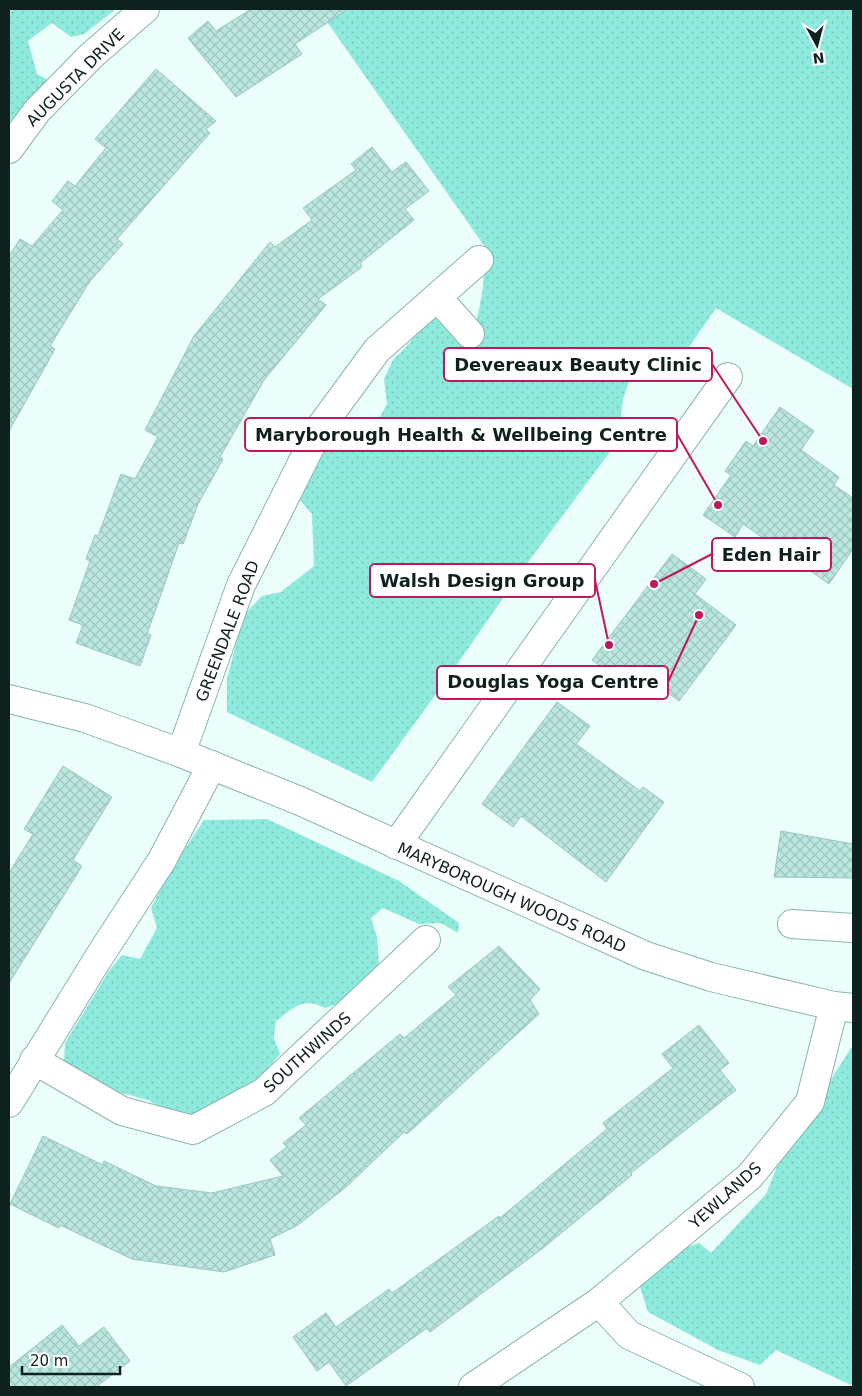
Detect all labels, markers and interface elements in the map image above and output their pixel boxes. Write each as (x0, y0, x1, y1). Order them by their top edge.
north arrow (792, 20, 842, 70)
street label: AUGUSTA DRIVE (22, 24, 128, 130)
text: N (812, 49, 825, 67)
callout: Devereaux Beauty Clinic (444, 348, 712, 381)
text: Devereaux Beauty Clinic (454, 354, 702, 375)
callout: Maryborough Health & Wellbeing Centre (245, 418, 677, 451)
text: Maryborough Health & Wellbeing Centre (255, 424, 667, 445)
callout: Eden Hair (712, 538, 831, 571)
text: Eden Hair (722, 544, 820, 565)
street label: GREENDALE ROAD (192, 558, 263, 704)
callout: Walsh Design Group (370, 564, 595, 597)
text: Walsh Design Group (379, 570, 585, 591)
callout: Douglas Yoga Centre (437, 666, 668, 699)
text: Douglas Yoga Centre (447, 671, 659, 692)
street label: MARYBOROUGH WOODS ROAD (395, 838, 629, 957)
street label: SOUTHWINDS (260, 1008, 355, 1097)
street label: YEWLANDS (685, 1158, 765, 1233)
scale bar (22, 1344, 120, 1376)
text: 20 m (30, 1352, 68, 1370)

